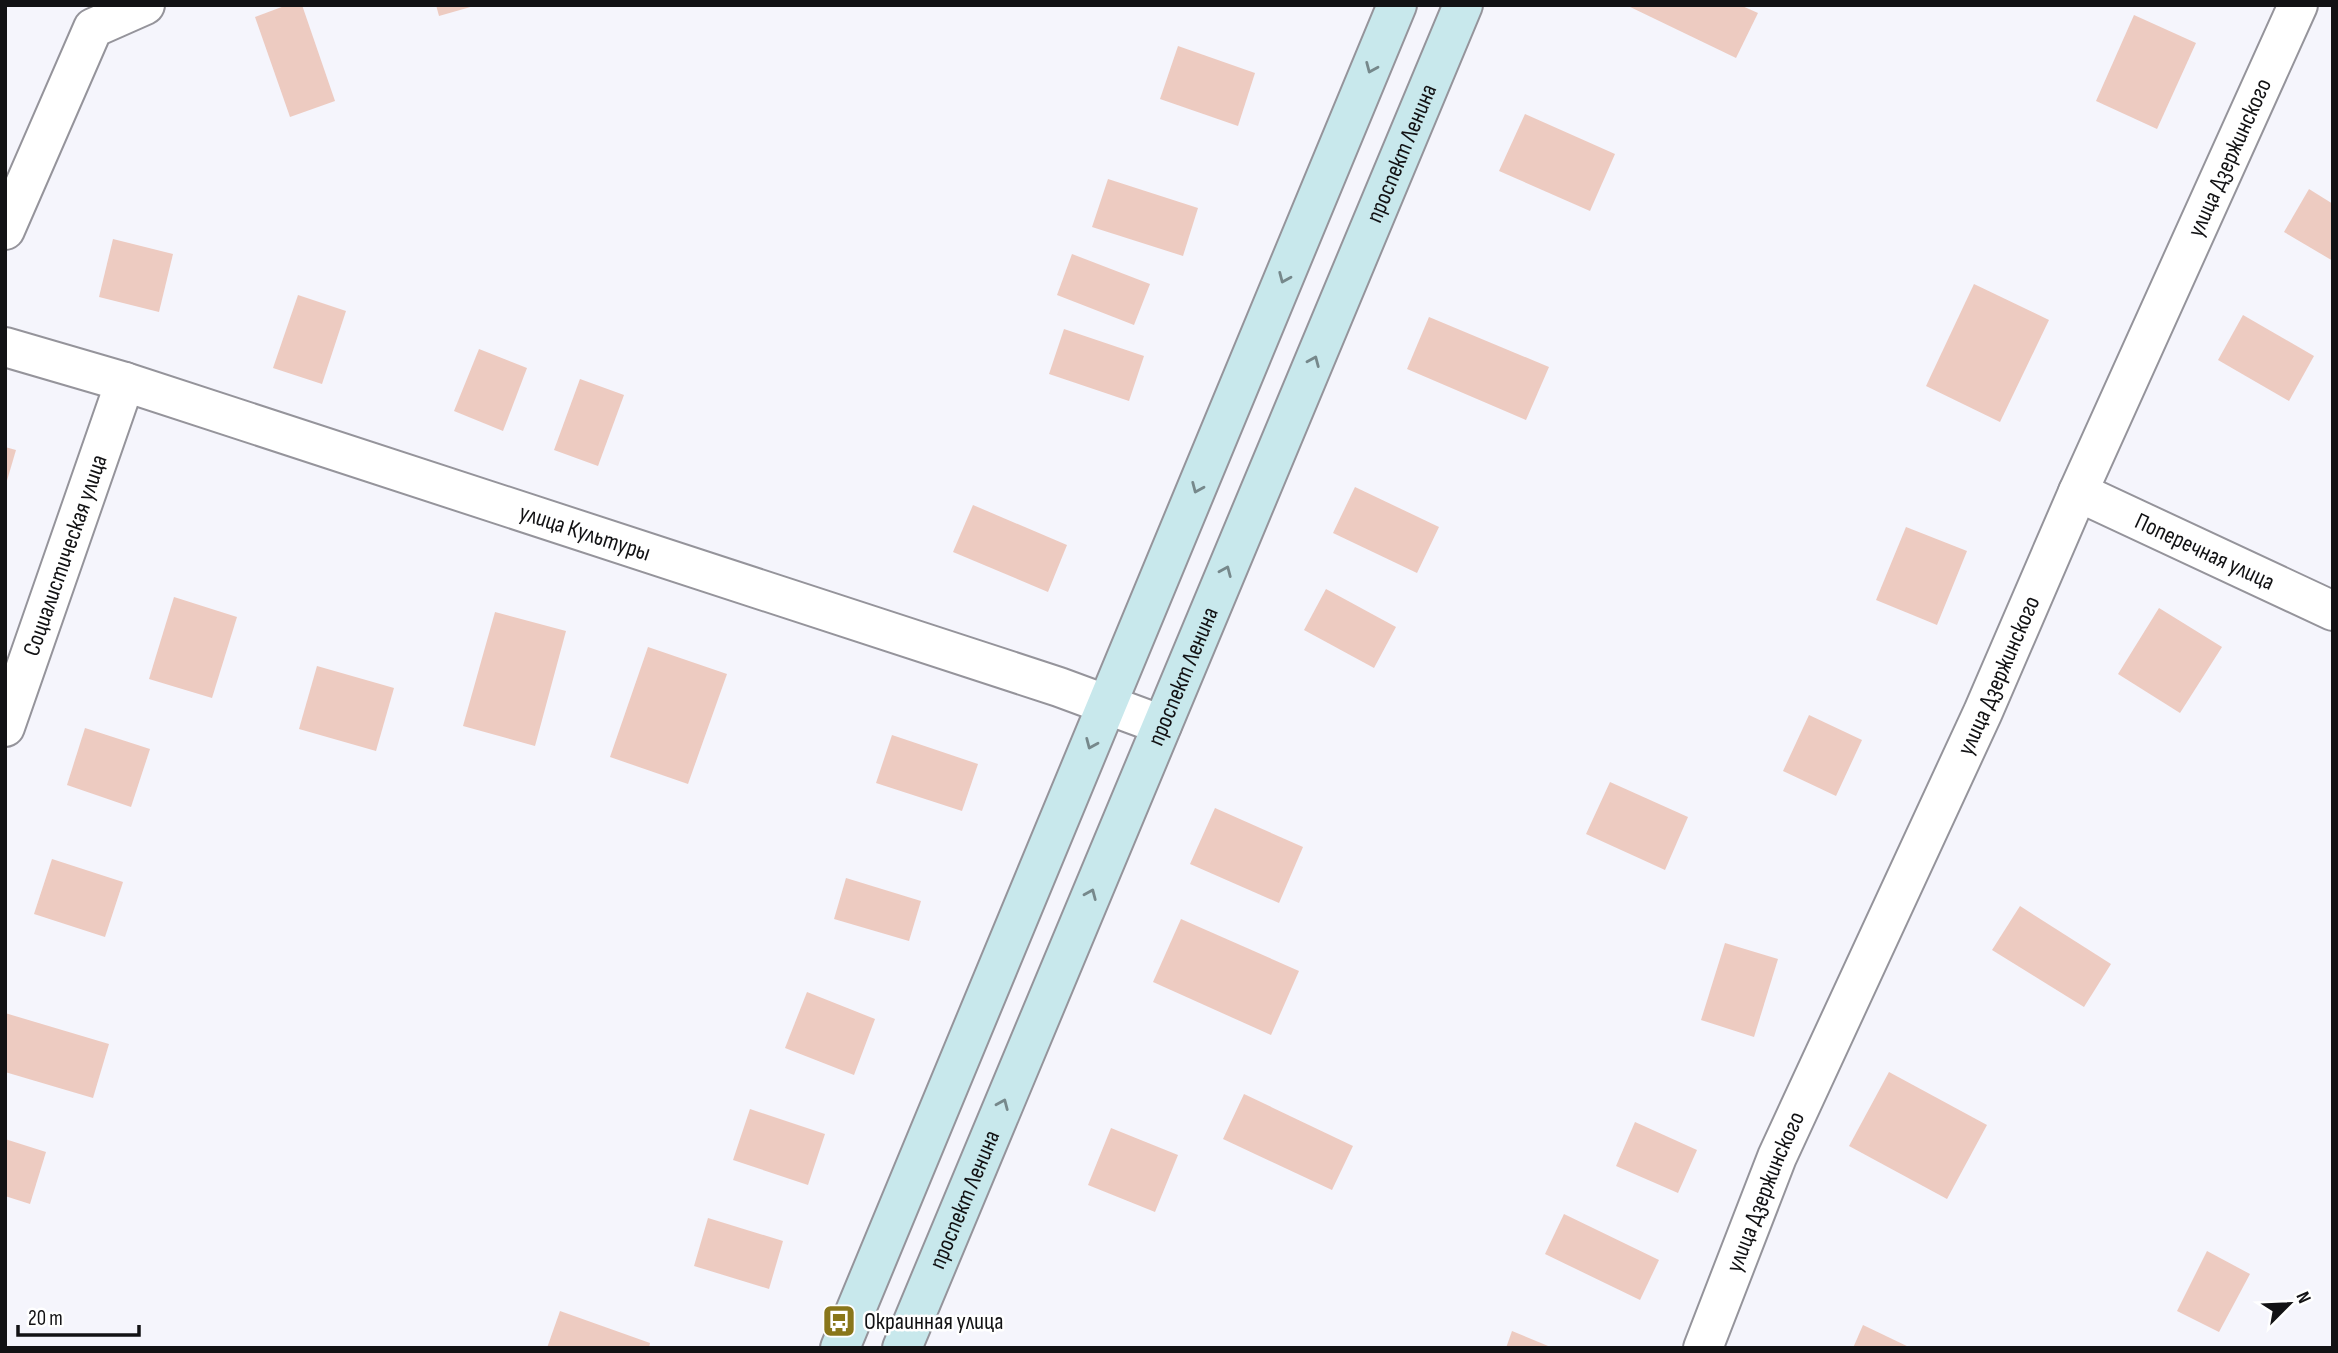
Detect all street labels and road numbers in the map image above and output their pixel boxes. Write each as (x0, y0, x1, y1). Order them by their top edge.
street label: улица Дзержинского (2181, 74, 2278, 241)
street label: проспект Ленина (1360, 80, 1443, 227)
street label: Социалистическая улица (17, 451, 114, 660)
street label: улица Культуры (516, 498, 654, 568)
street label: Поперечная улица (2130, 507, 2279, 597)
street label: улица Дзержинского (1951, 592, 2046, 760)
street label: проспект Ленина (1141, 603, 1225, 750)
street label: улица Дзержинского (1720, 1107, 1811, 1276)
street label: проспект Ленина (923, 1126, 1006, 1273)

